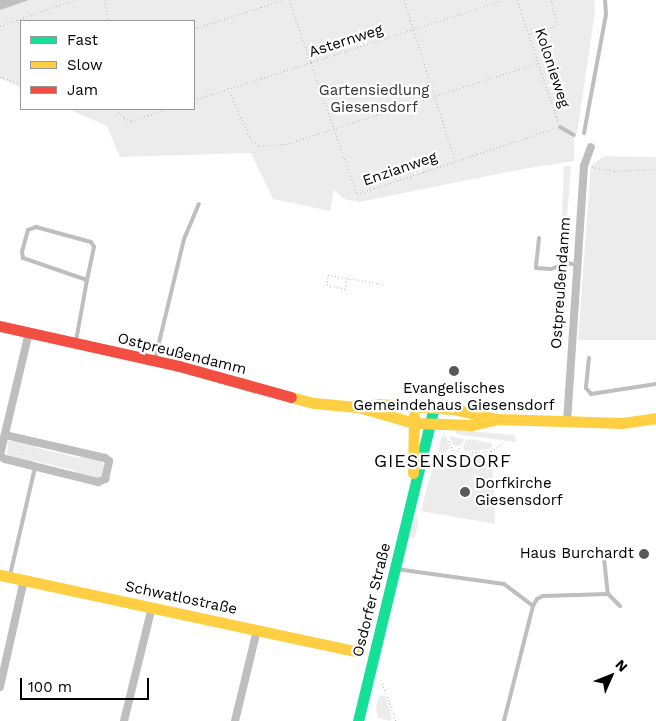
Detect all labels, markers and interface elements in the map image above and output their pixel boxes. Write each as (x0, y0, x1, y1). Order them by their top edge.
legend (20, 20, 195, 110)
street label: Asternweg (307, 21, 385, 61)
street label: Kolonieweg (531, 26, 573, 110)
text: Fast (67, 31, 98, 49)
text: Slow (67, 56, 103, 74)
text: Jam (67, 81, 98, 99)
park label: Gartensiedlung Giesensdorf (319, 81, 429, 116)
street label: Enzianweg (360, 148, 440, 190)
street label: Ostpreußendamm (547, 216, 575, 350)
street label: Ostpreußendamm (116, 329, 248, 379)
marker: Evangelisches Gemeindehaus Giesensdorf (448, 365, 460, 377)
place label: Evangelisches Gemeindehaus Giesensdorf (353, 379, 555, 414)
district label: GIESENSDORF (373, 450, 513, 472)
place label: Dorfkirche Giesensdorf (475, 474, 563, 509)
marker: Dorfkirche Giesensdorf (459, 486, 471, 498)
street label: Osdorfer Straße (349, 541, 395, 659)
place label: Haus Burchardt (520, 545, 634, 563)
marker: Haus Burchardt (638, 548, 650, 560)
street label: Schwatlostraße (123, 577, 239, 619)
north arrow (586, 651, 636, 701)
text: N (612, 656, 631, 675)
scale bar (22, 668, 151, 700)
text: 100 m (28, 678, 72, 696)

